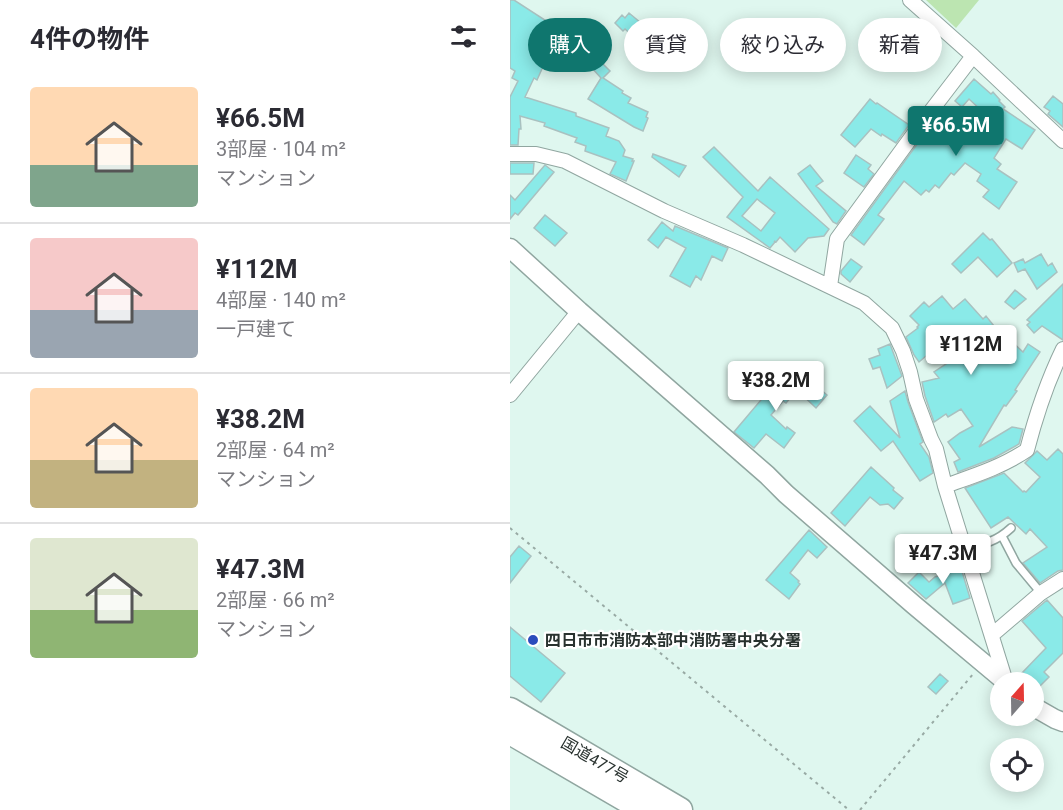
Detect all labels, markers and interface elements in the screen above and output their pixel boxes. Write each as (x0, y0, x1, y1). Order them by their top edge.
chip: 購入 (528, 18, 612, 72)
chip: 賃貸 (624, 18, 708, 72)
chip: 絞り込み (720, 18, 846, 72)
chip: 新着 (858, 18, 942, 72)
icon: filters (447, 20, 480, 53)
text: 4件の物件 (30, 24, 149, 54)
text: ¥66.5M (216, 103, 305, 133)
pin: ¥66.5M (907, 106, 1005, 157)
icon: home (78, 111, 150, 183)
text: ¥66.5M (922, 113, 990, 137)
text: 3部屋 · 104 m² (216, 137, 346, 161)
text: マンション (216, 166, 316, 190)
text: ¥112M (216, 254, 297, 284)
icon: home (78, 262, 150, 334)
text: 4部屋 · 140 m² (216, 288, 346, 312)
text: 一戸建て (216, 317, 296, 341)
pin: ¥112M (929, 325, 1013, 376)
text: ¥112M (940, 332, 1002, 356)
pin: ¥38.2M (727, 361, 825, 412)
text: ¥38.2M (742, 368, 810, 392)
text: ¥38.2M (216, 404, 305, 434)
icon: home (78, 412, 150, 484)
text: 2部屋 · 64 m² (216, 438, 335, 462)
text: マンション (216, 467, 316, 491)
pin: ¥47.3M (894, 534, 992, 585)
text: ¥47.3M (909, 541, 977, 565)
text: ¥47.3M (216, 554, 305, 584)
icon: home (78, 562, 150, 634)
text: 2部屋 · 66 m² (216, 588, 335, 612)
text: マンション (216, 617, 316, 641)
place label: 四日市市消防本部中消防署中央分署 (545, 631, 801, 650)
marker: 四日市市消防本部中消防署中央分署 (526, 633, 540, 647)
north arrow (990, 672, 1044, 726)
map controls (990, 672, 1044, 792)
street label: 国道477号 (558, 733, 632, 787)
button: locate (990, 738, 1044, 792)

